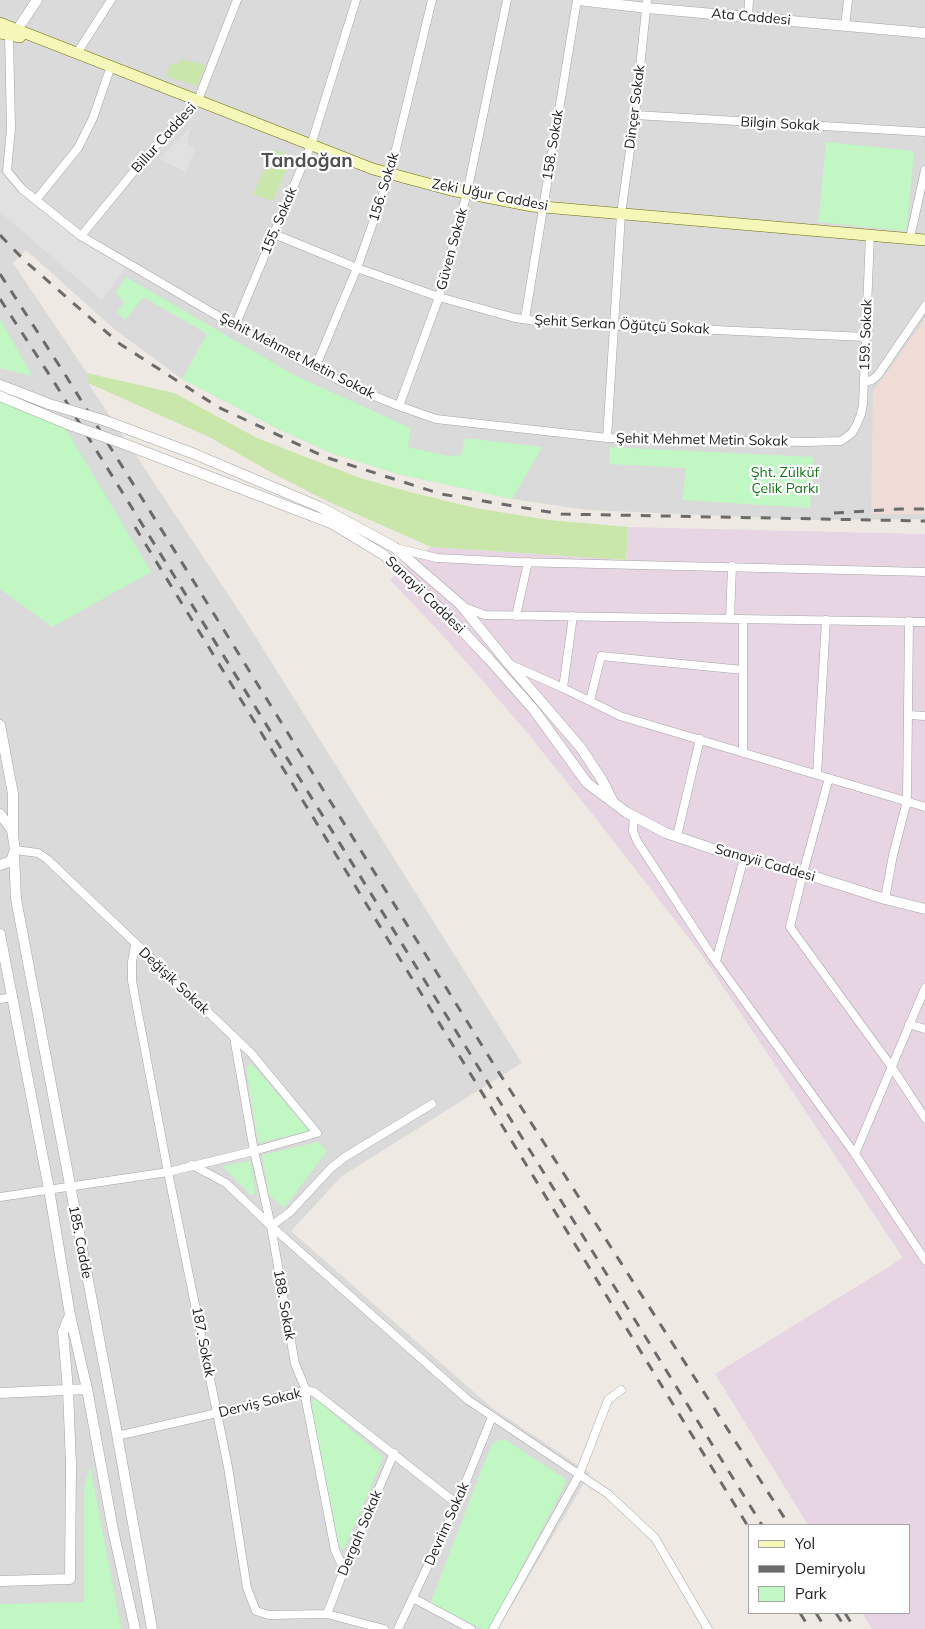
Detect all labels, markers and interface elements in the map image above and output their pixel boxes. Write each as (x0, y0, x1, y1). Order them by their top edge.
street label: Ata Caddesi (711, 5, 791, 29)
street label: Dinçer Sokak (622, 64, 648, 150)
street label: Billur Caddesi (128, 99, 200, 177)
street label: 158. Sokak (539, 108, 567, 182)
street label: Bilgin Sokak (740, 114, 820, 134)
district label: Tandoğan (261, 150, 353, 172)
street label: 156. Sokak (366, 150, 402, 224)
street label: Zeki Uğur Caddesi (431, 176, 549, 214)
street label: 155. Sokak (257, 185, 301, 257)
street label: Güven Sokak (433, 206, 471, 292)
street label: 159. Sokak (856, 299, 876, 371)
street label: Şehit Mehmet Metin Sokak (217, 309, 377, 403)
street label: Şehit Serkan Öğütçü Sokak (534, 312, 710, 338)
street label: Şehit Mehmet Metin Sokak (616, 430, 788, 450)
park label: Şht. Zülküf Çelik Parkı (751, 465, 819, 498)
street label: Sanayii Caddesi (382, 553, 468, 637)
street label: Sanayii Caddesi (713, 841, 817, 885)
street label: Değişik Sokak (135, 944, 213, 1018)
street label: 185. Cadde (65, 1204, 95, 1280)
street label: 188. Sokak (270, 1268, 298, 1342)
street label: 187. Sokak (188, 1305, 218, 1379)
street label: Derviş Sokak (217, 1385, 303, 1421)
street label: Devrim Sokak (421, 1480, 473, 1568)
street label: Dergah Sokak (334, 1488, 386, 1578)
legend (748, 1524, 910, 1614)
text: Yol (795, 1534, 815, 1553)
text: Demiryolu (795, 1559, 866, 1578)
text: Park (795, 1584, 827, 1603)

